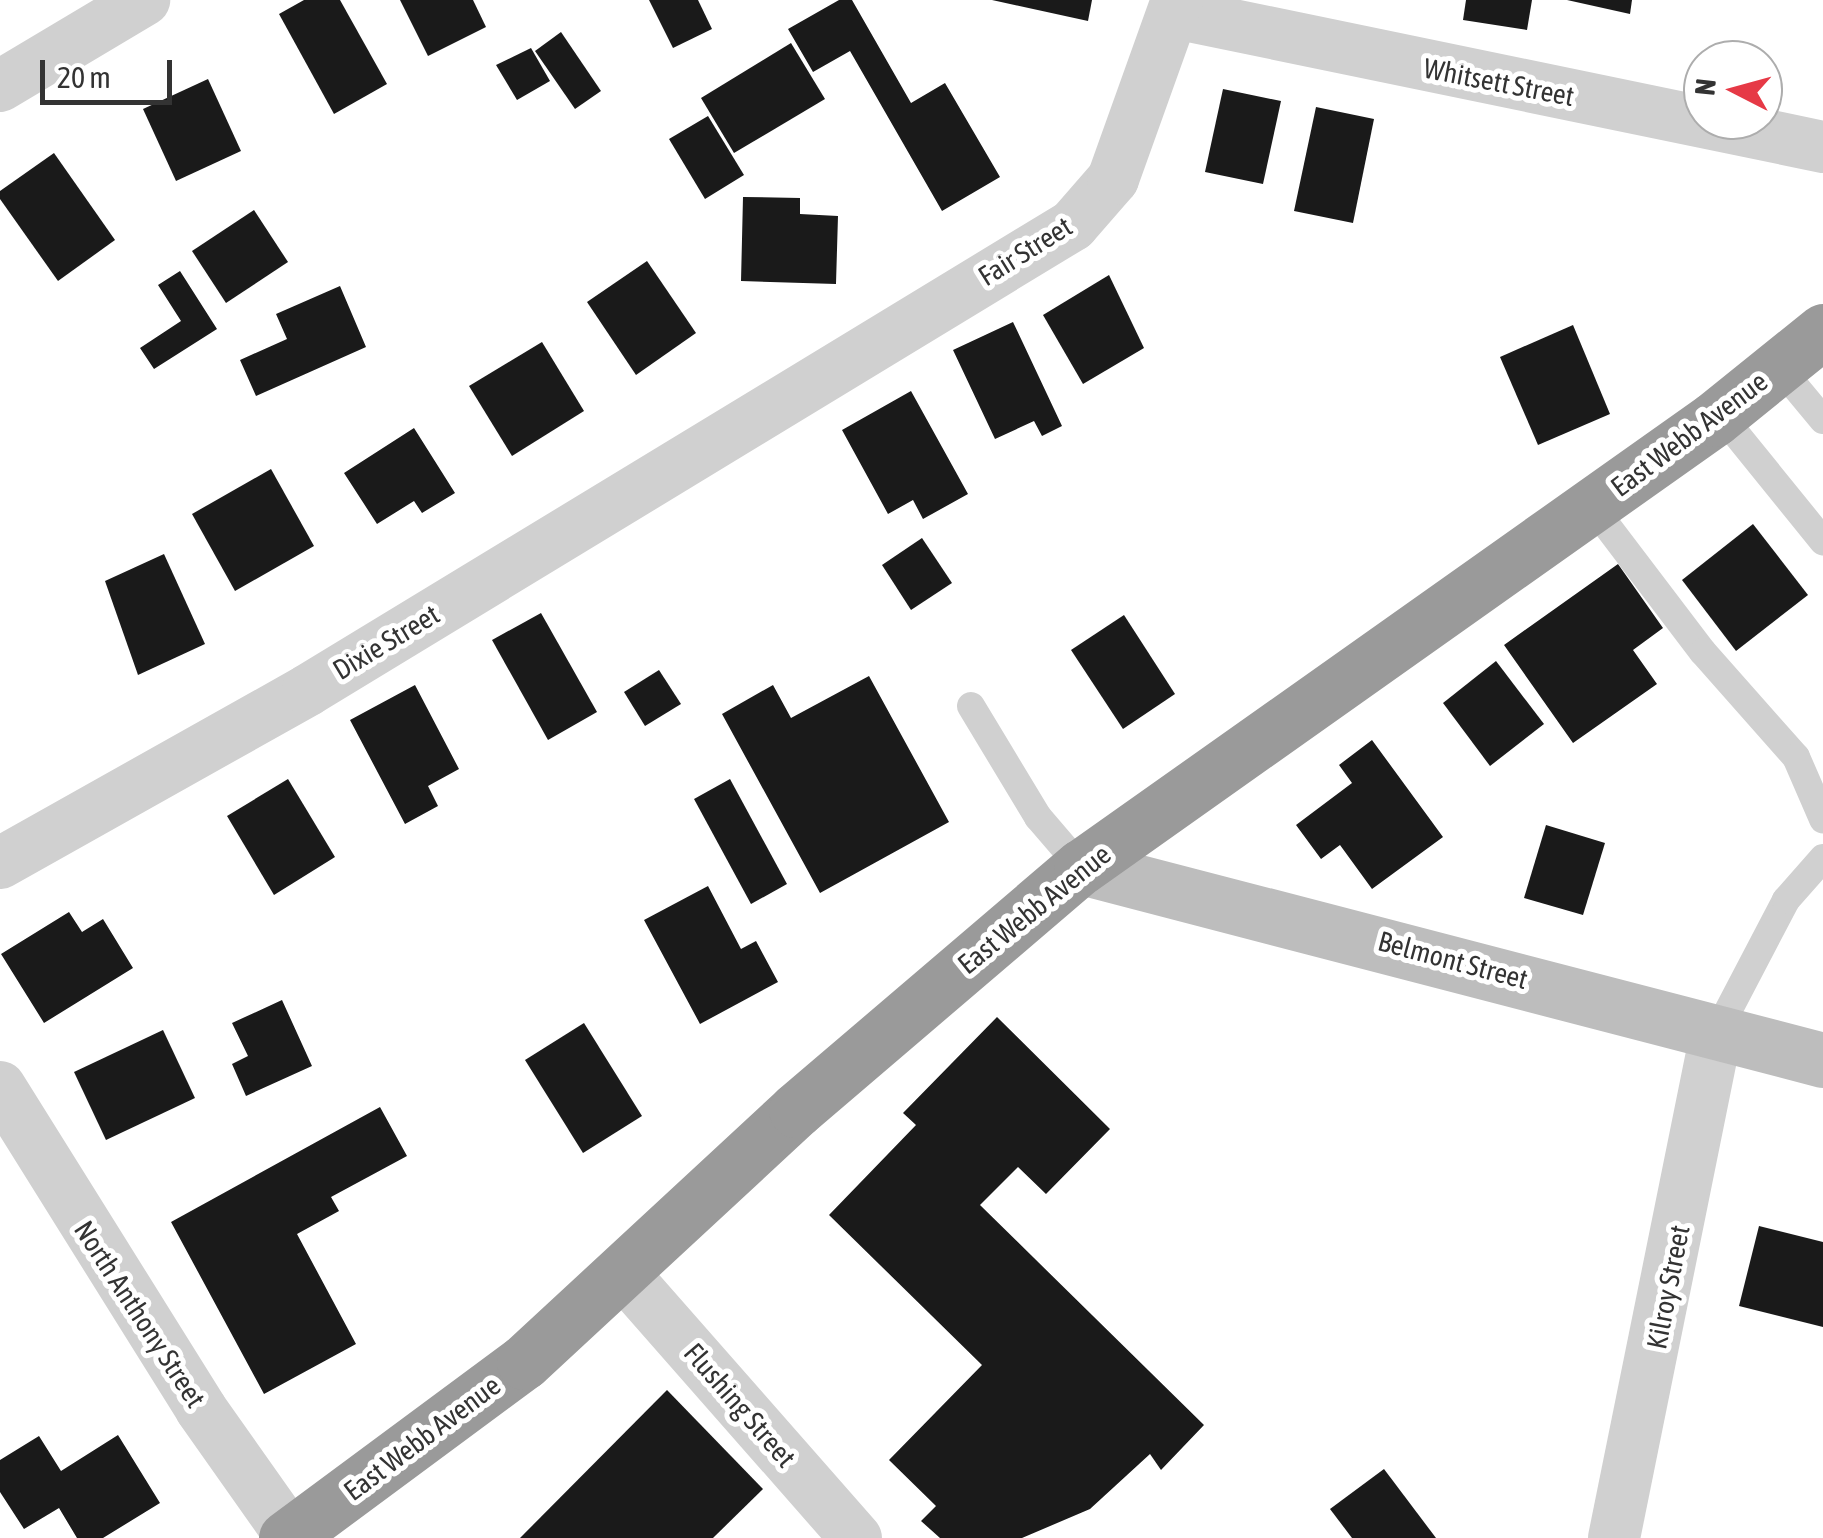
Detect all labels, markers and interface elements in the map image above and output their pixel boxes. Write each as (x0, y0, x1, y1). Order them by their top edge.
scale bar (45, 40, 178, 102)
north arrow (1683, 40, 1783, 140)
street label: Whitsett Street (1421, 51, 1577, 113)
text: 20 m (57, 60, 111, 94)
text: N (1688, 77, 1722, 97)
street label: Fair Street (972, 209, 1078, 293)
street label: East Webb Avenue (1604, 364, 1774, 504)
street label: Dixie Street (327, 597, 445, 687)
street label: East Webb Avenue (951, 837, 1117, 981)
street label: Belmont Street (1374, 924, 1532, 996)
street label: North Anthony Street (67, 1214, 213, 1414)
street label: Kilroy Street (1640, 1222, 1696, 1352)
street label: Flushing Street (677, 1336, 803, 1474)
street label: East Webb Avenue (337, 1368, 507, 1508)

